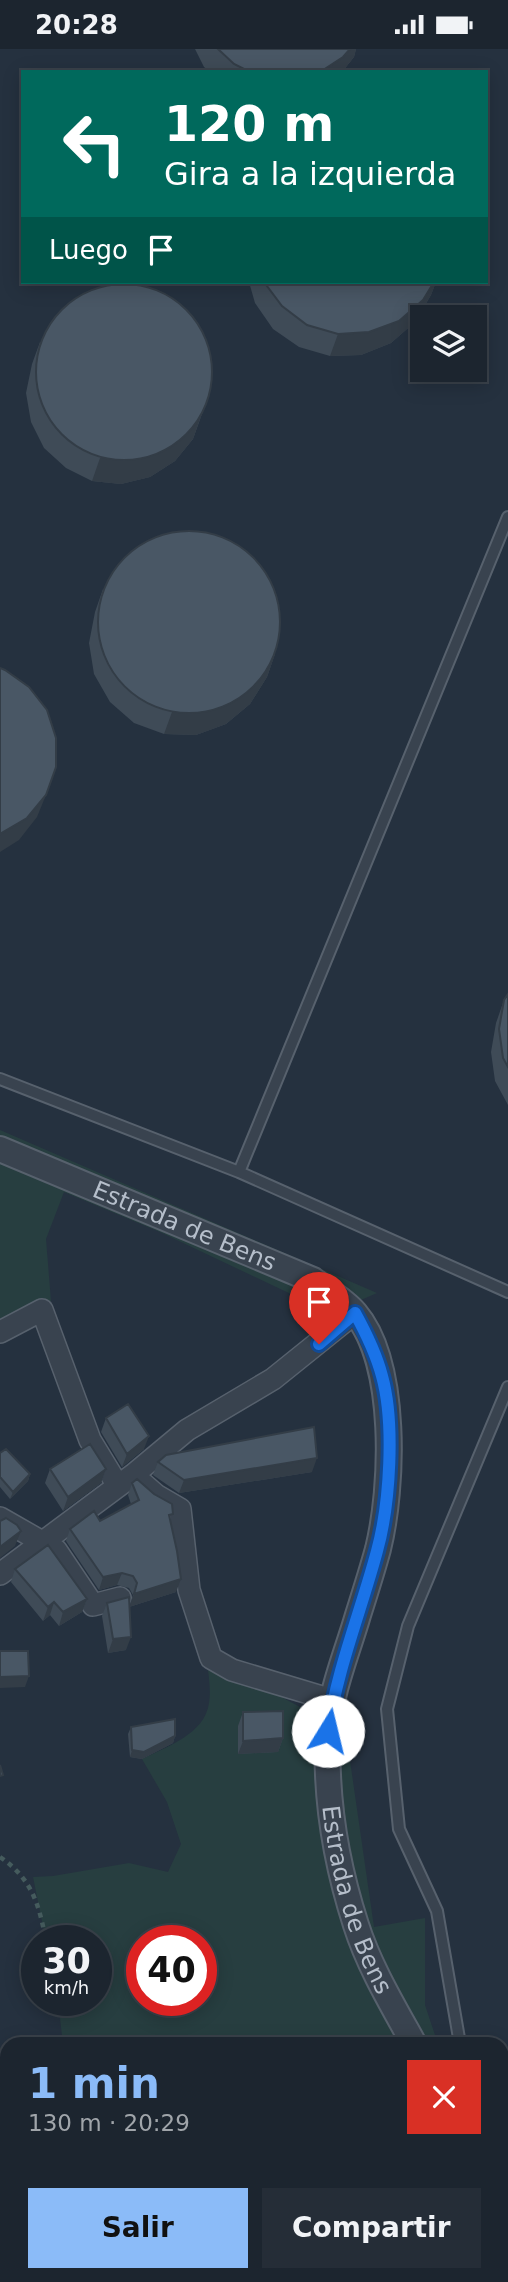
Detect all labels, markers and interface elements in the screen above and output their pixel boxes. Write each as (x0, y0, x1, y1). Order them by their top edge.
text: 20:28 (35, 10, 118, 40)
text: 120 m (164, 96, 334, 153)
icon: left (49, 98, 140, 189)
text: Gira a la izquierda (164, 155, 456, 193)
icon: arrive (142, 231, 180, 269)
text: Luego (49, 235, 128, 265)
map controls (410, 305, 487, 382)
button: layers (410, 305, 487, 382)
street label: Estrada de Bens (89, 1175, 280, 1277)
pin (289, 1272, 349, 1344)
icon: arrive (300, 1283, 338, 1321)
position arrow (291, 1694, 365, 1768)
street label: Estrada de Bens (316, 1804, 398, 1999)
speed limit sign: 40 (126, 1925, 217, 2016)
text: 30 (42, 1941, 91, 1981)
text: km/h (44, 1977, 89, 1998)
text: 1 min (28, 2059, 160, 2108)
button: close (407, 2060, 481, 2134)
text: 130 m · 20:29 (28, 2110, 190, 2136)
button: Salir (28, 2188, 248, 2268)
button: Compartir (262, 2188, 481, 2268)

